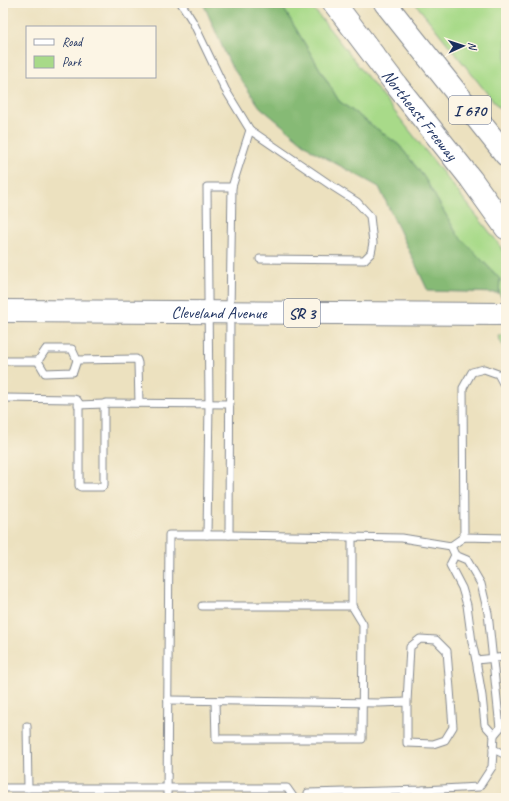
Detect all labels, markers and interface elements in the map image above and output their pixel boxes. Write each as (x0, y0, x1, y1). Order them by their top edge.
legend (26, 26, 156, 78)
north arrow (443, 26, 483, 66)
text: Road (62, 34, 84, 50)
text: N (466, 42, 480, 51)
text: Park (62, 54, 83, 70)
street label: Northeast Freeway (377, 65, 463, 166)
road number: I 670 (449, 96, 491, 124)
road number: SR 3 (284, 299, 320, 327)
street label: Cleveland Avenue (171, 302, 268, 324)

